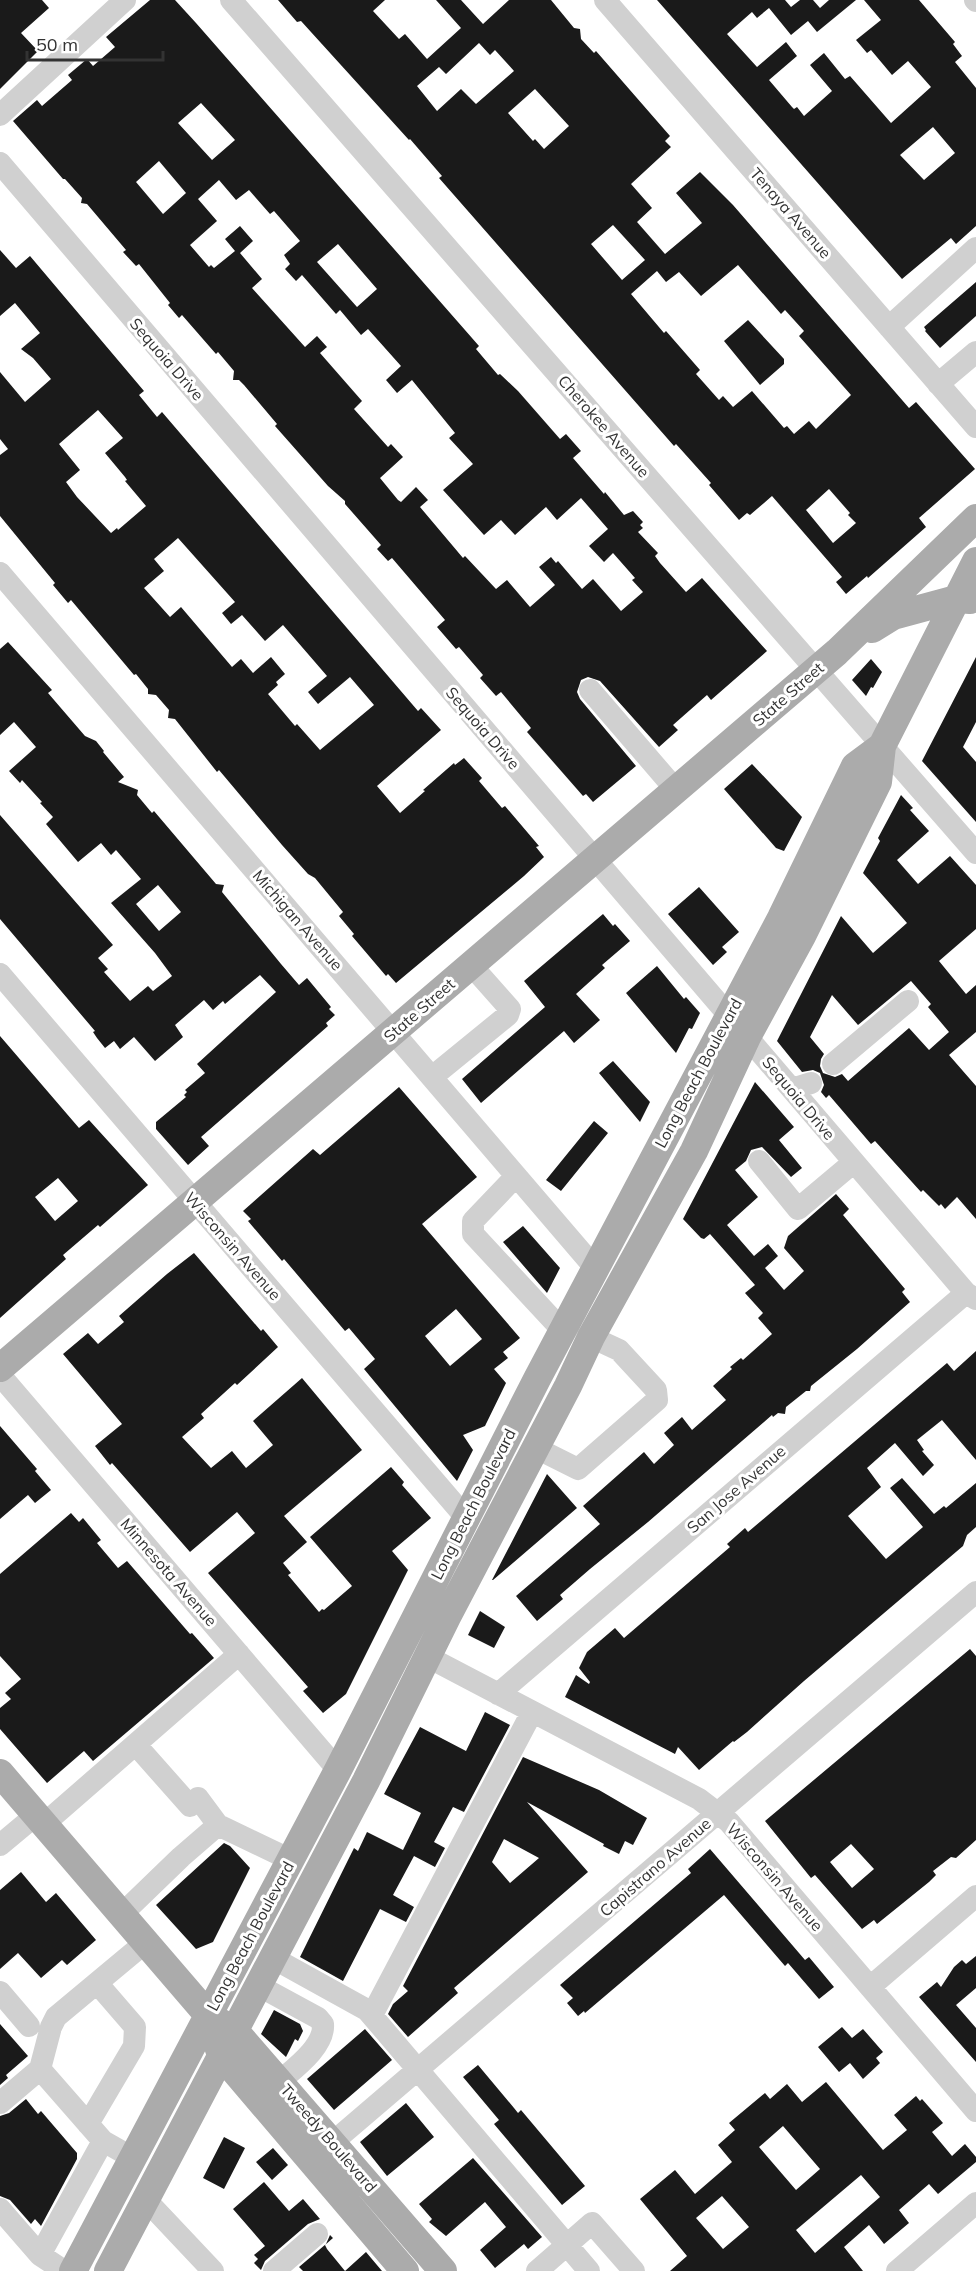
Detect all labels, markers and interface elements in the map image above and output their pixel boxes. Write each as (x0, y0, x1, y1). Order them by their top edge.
scale bar (27, 24, 164, 62)
text: 50 m (36, 33, 78, 56)
street label: Tenaya Avenue (746, 163, 836, 263)
street label: Sequoia Drive (126, 314, 208, 404)
street label: Cherokee Avenue (554, 371, 654, 481)
street label: State Street (748, 657, 828, 730)
street label: Sequoia Drive (442, 683, 524, 773)
street label: Michigan Avenue (249, 865, 347, 975)
street label: State Street (379, 973, 459, 1046)
street label: Long Beach Boulevard (650, 995, 746, 1151)
street label: Sequoia Drive (758, 1052, 840, 1144)
street label: Wisconsin Avenue (181, 1188, 285, 1304)
street label: Long Beach Boulevard (426, 1425, 520, 1583)
street label: San Jose Avenue (683, 1441, 789, 1537)
street label: Minnesota Avenue (116, 1514, 222, 1630)
street label: Capistrano Avenue (595, 1813, 715, 1921)
street label: Wisconsin Avenue (723, 1819, 827, 1935)
street label: Long Beach Boulevard (202, 1858, 298, 2014)
street label: Tweedy Boulevard (277, 2080, 381, 2196)

